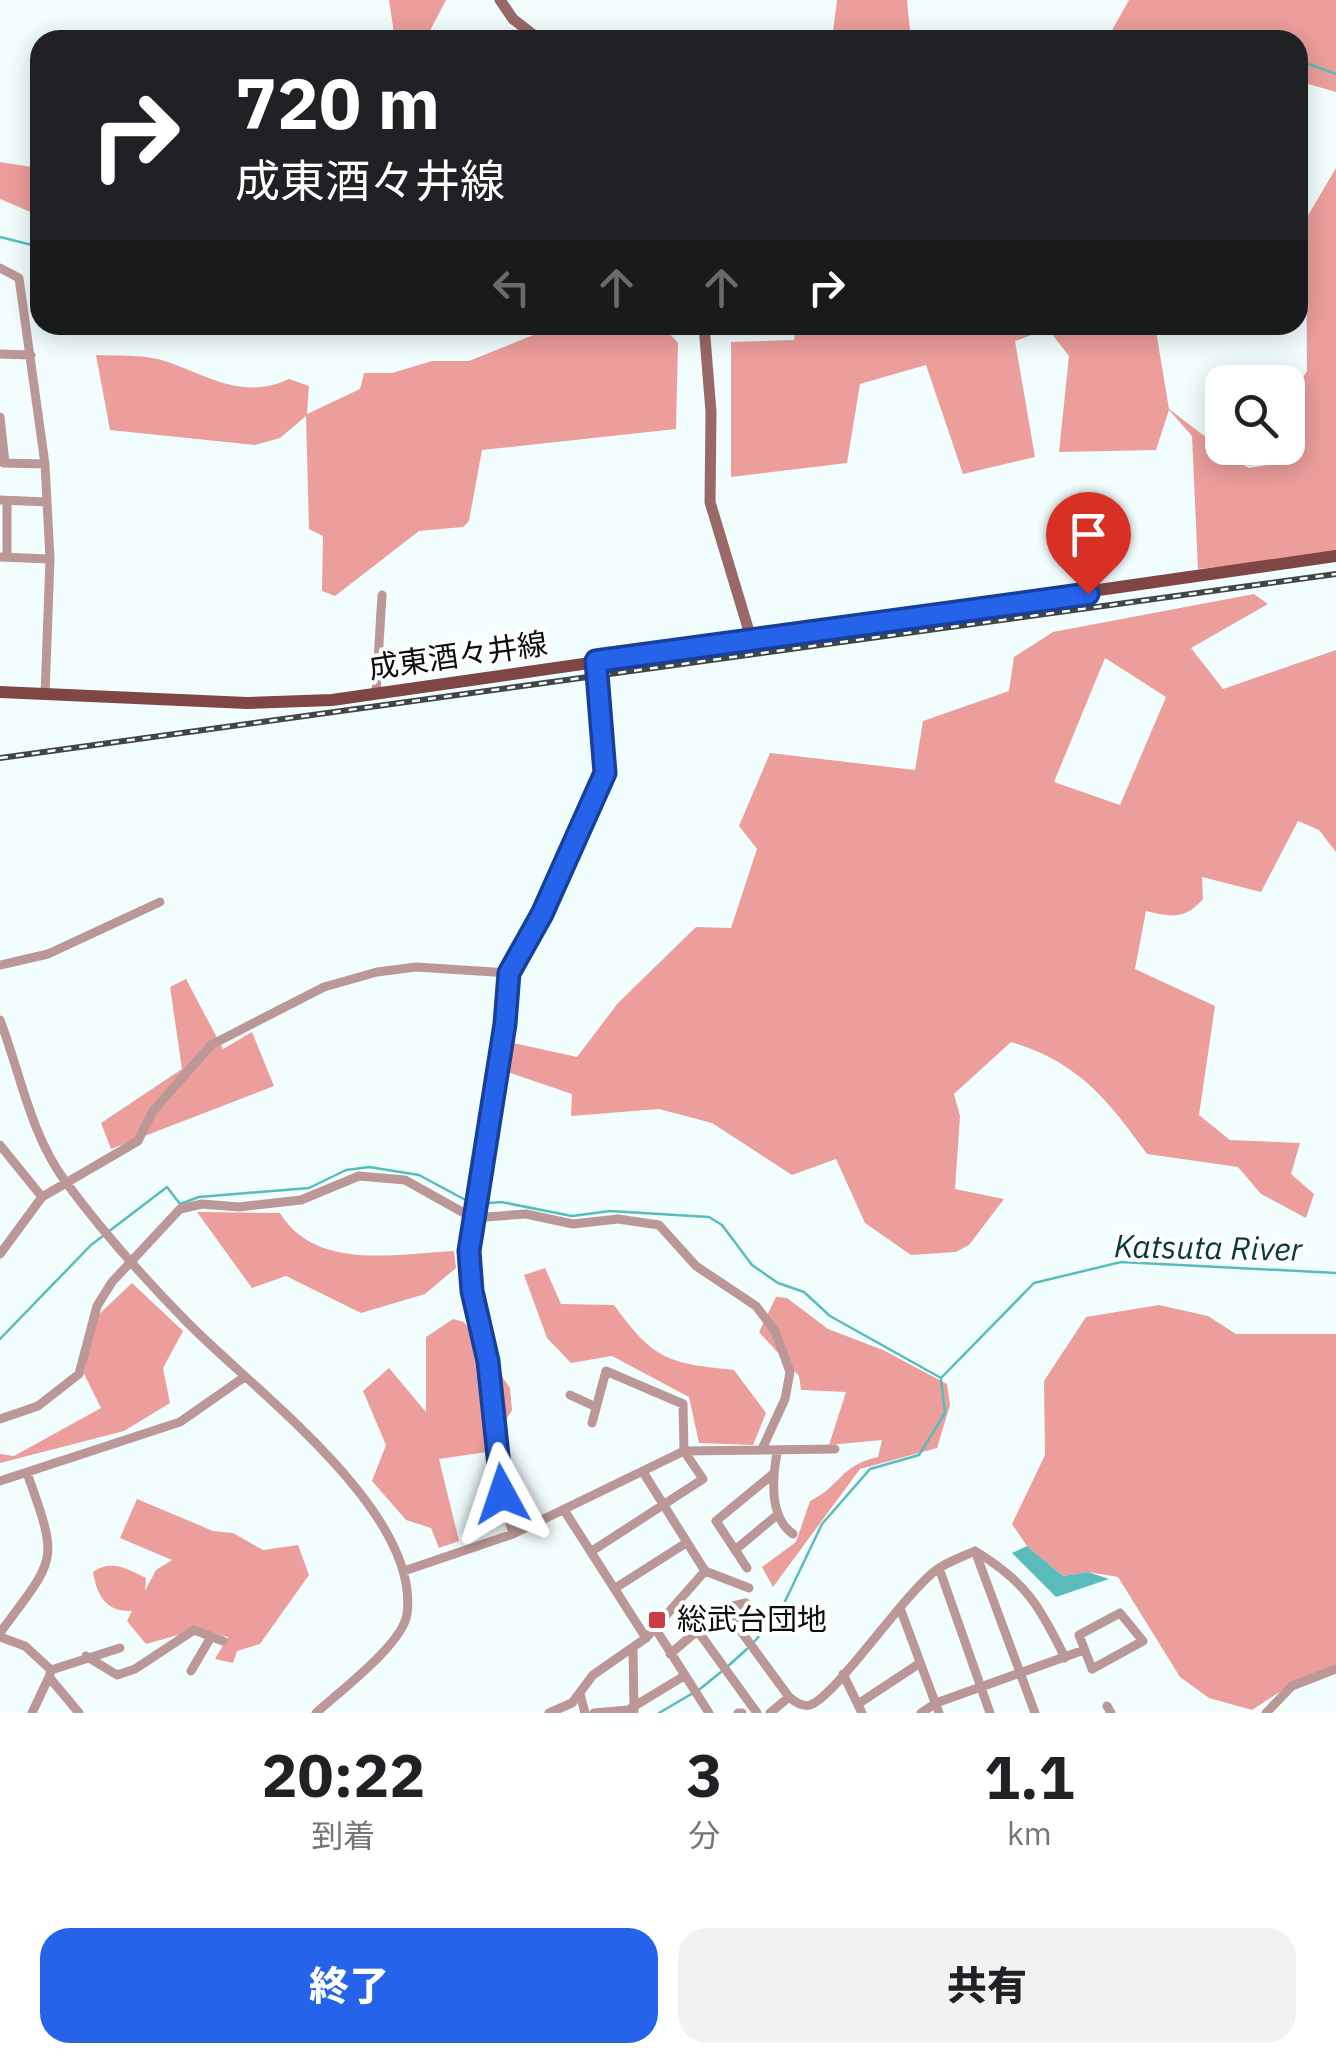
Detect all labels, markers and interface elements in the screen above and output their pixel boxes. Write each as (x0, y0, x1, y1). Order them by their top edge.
text: 720 m (235, 57, 440, 148)
icon: right (70, 70, 200, 200)
text: 成東酒々井線 (235, 151, 505, 209)
icon: left (484, 260, 539, 315)
icon: ahead (589, 260, 644, 315)
icon: ahead (694, 260, 749, 315)
icon: right (799, 260, 854, 315)
map controls (1205, 365, 1305, 465)
button: search (1205, 365, 1305, 465)
pin (1046, 492, 1131, 595)
icon: arrive (1061, 507, 1116, 562)
street label: 成東酒々井線 (366, 623, 550, 686)
water label: Katsuta River (1113, 1224, 1304, 1270)
position arrow (450, 1442, 554, 1546)
place label: 総武台団地 (677, 1599, 827, 1638)
marker: 総武台団地 (646, 1609, 668, 1631)
text: 20:22 (261, 1735, 425, 1814)
text: 3 (687, 1735, 723, 1814)
text: 1.1 (984, 1737, 1075, 1816)
text: km (1007, 1812, 1052, 1854)
text: 到着 (311, 1814, 375, 1856)
text: 分 (689, 1814, 721, 1856)
button: 終了 (40, 1928, 658, 2043)
button: 共有 (678, 1928, 1296, 2043)

